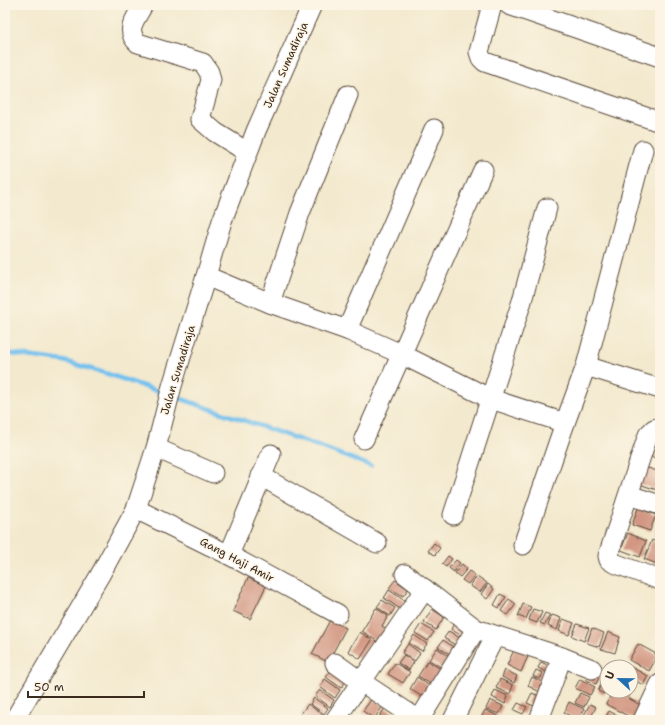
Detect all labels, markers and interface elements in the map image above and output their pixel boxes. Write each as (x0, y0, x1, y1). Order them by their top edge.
street label: Jalan Sumadiraja (260, 19, 312, 111)
street label: Jalan Sumadiraja (157, 323, 199, 417)
street label: Gang Haji Amir (197, 534, 277, 586)
north arrow (599, 659, 639, 699)
text: U (602, 669, 619, 682)
scale bar (28, 673, 144, 699)
text: 50 m (34, 679, 64, 695)

